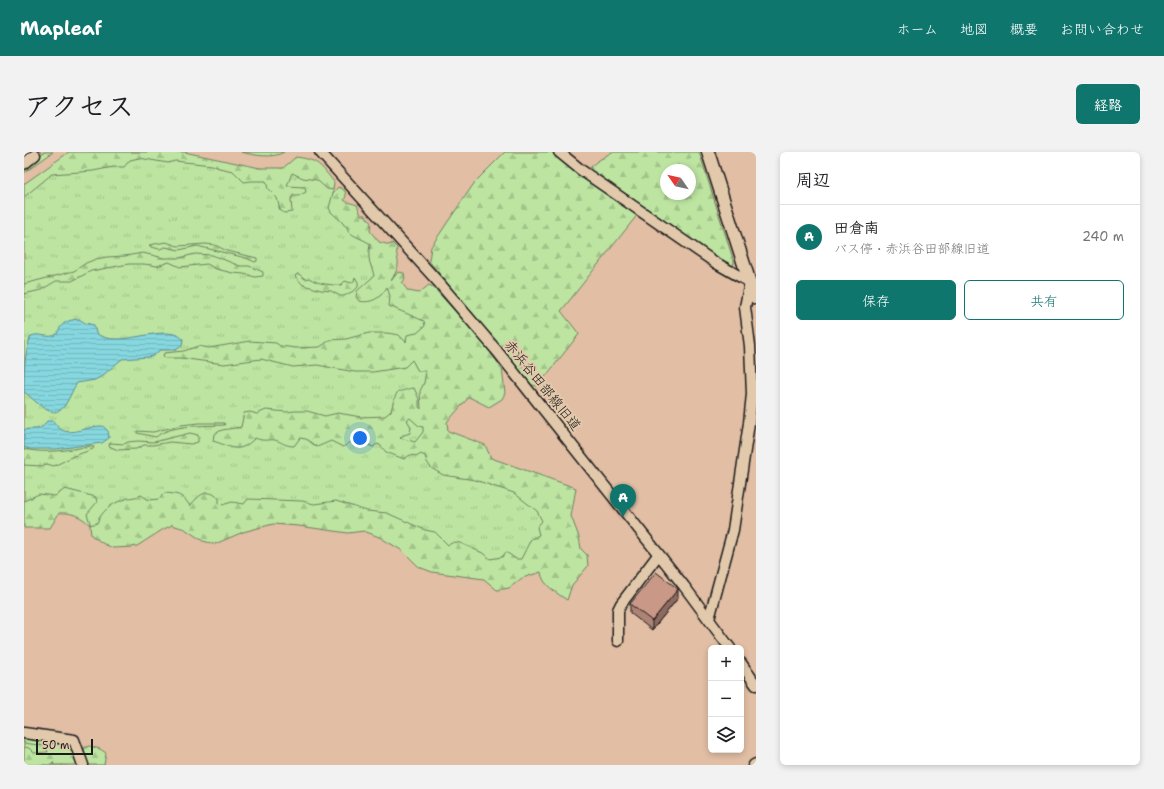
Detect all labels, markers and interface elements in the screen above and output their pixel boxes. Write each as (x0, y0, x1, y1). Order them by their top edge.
text: Mapleaf (20, 16, 102, 41)
text: ホーム (897, 20, 938, 38)
text: 地図 (960, 20, 988, 38)
text: 概要 (1010, 20, 1038, 38)
text: お問い合わせ (1060, 20, 1144, 38)
button: 経路 (1076, 84, 1140, 124)
text: アクセス (24, 87, 134, 125)
north arrow (660, 164, 696, 200)
text: 周辺 (796, 169, 830, 191)
text: 田倉南 (834, 218, 879, 238)
text: A (804, 228, 814, 245)
text: 240 m (1082, 228, 1124, 245)
text: バス停 · 赤浜谷田部線旧道 (834, 240, 990, 257)
button: 保存 (796, 280, 956, 320)
button: 共有 (964, 280, 1124, 320)
street label: 赤浜谷田部線旧道 (501, 336, 585, 434)
your location (350, 428, 370, 448)
pin: A (610, 484, 636, 517)
map controls (708, 645, 744, 753)
button: + (708, 645, 744, 681)
button: − (708, 681, 744, 717)
button: layers (708, 717, 744, 753)
scale bar (36, 737, 93, 756)
text: 50 m (42, 738, 70, 753)

